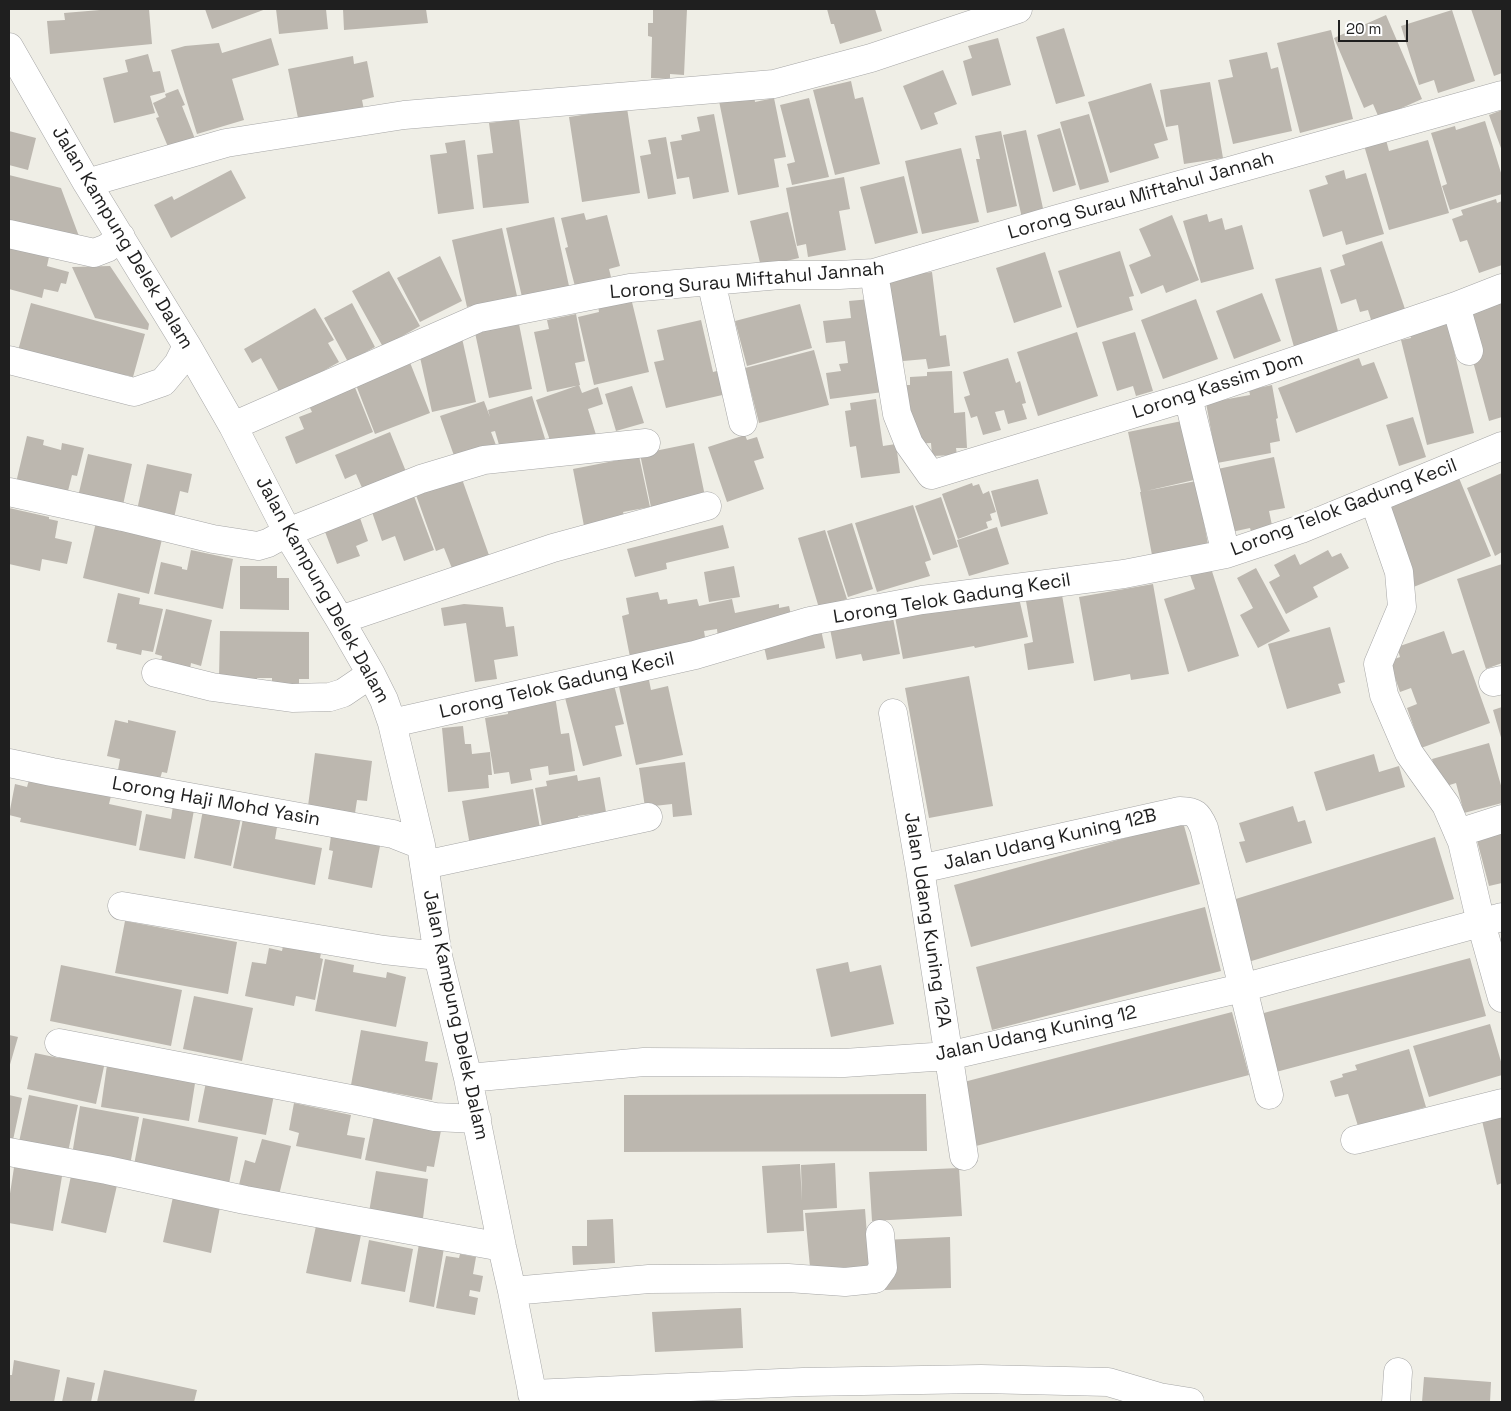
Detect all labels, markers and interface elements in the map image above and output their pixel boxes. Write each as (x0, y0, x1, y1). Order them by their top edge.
scale bar (1341, 10, 1411, 42)
text: 20 m (1346, 19, 1381, 38)
street label: Jalan Kampung Delek Dalam (46, 123, 198, 353)
street label: Lorong Surau Miftahul Jannah (1005, 147, 1277, 245)
street label: Lorong Surau Miftahul Jannah (609, 258, 885, 304)
street label: Lorong Kassim Dom (1130, 348, 1306, 424)
street label: Lorong Telok Gadung Kecil (1228, 454, 1460, 562)
street label: Jalan Kampung Delek Dalam (250, 473, 394, 707)
street label: Lorong Telok Gadung Kecil (832, 569, 1072, 629)
street label: Lorong Telok Gadung Kecil (437, 648, 677, 724)
street label: Lorong Haji Mohd Yasin (110, 772, 322, 832)
street label: Jalan Udang Kuning 12B (941, 804, 1159, 876)
street label: Jalan Udang Kuning 12A (899, 811, 955, 1029)
street label: Jalan Kampung Delek Dalam (417, 888, 493, 1142)
street label: Jalan Udang Kuning 12 (933, 1001, 1139, 1067)

